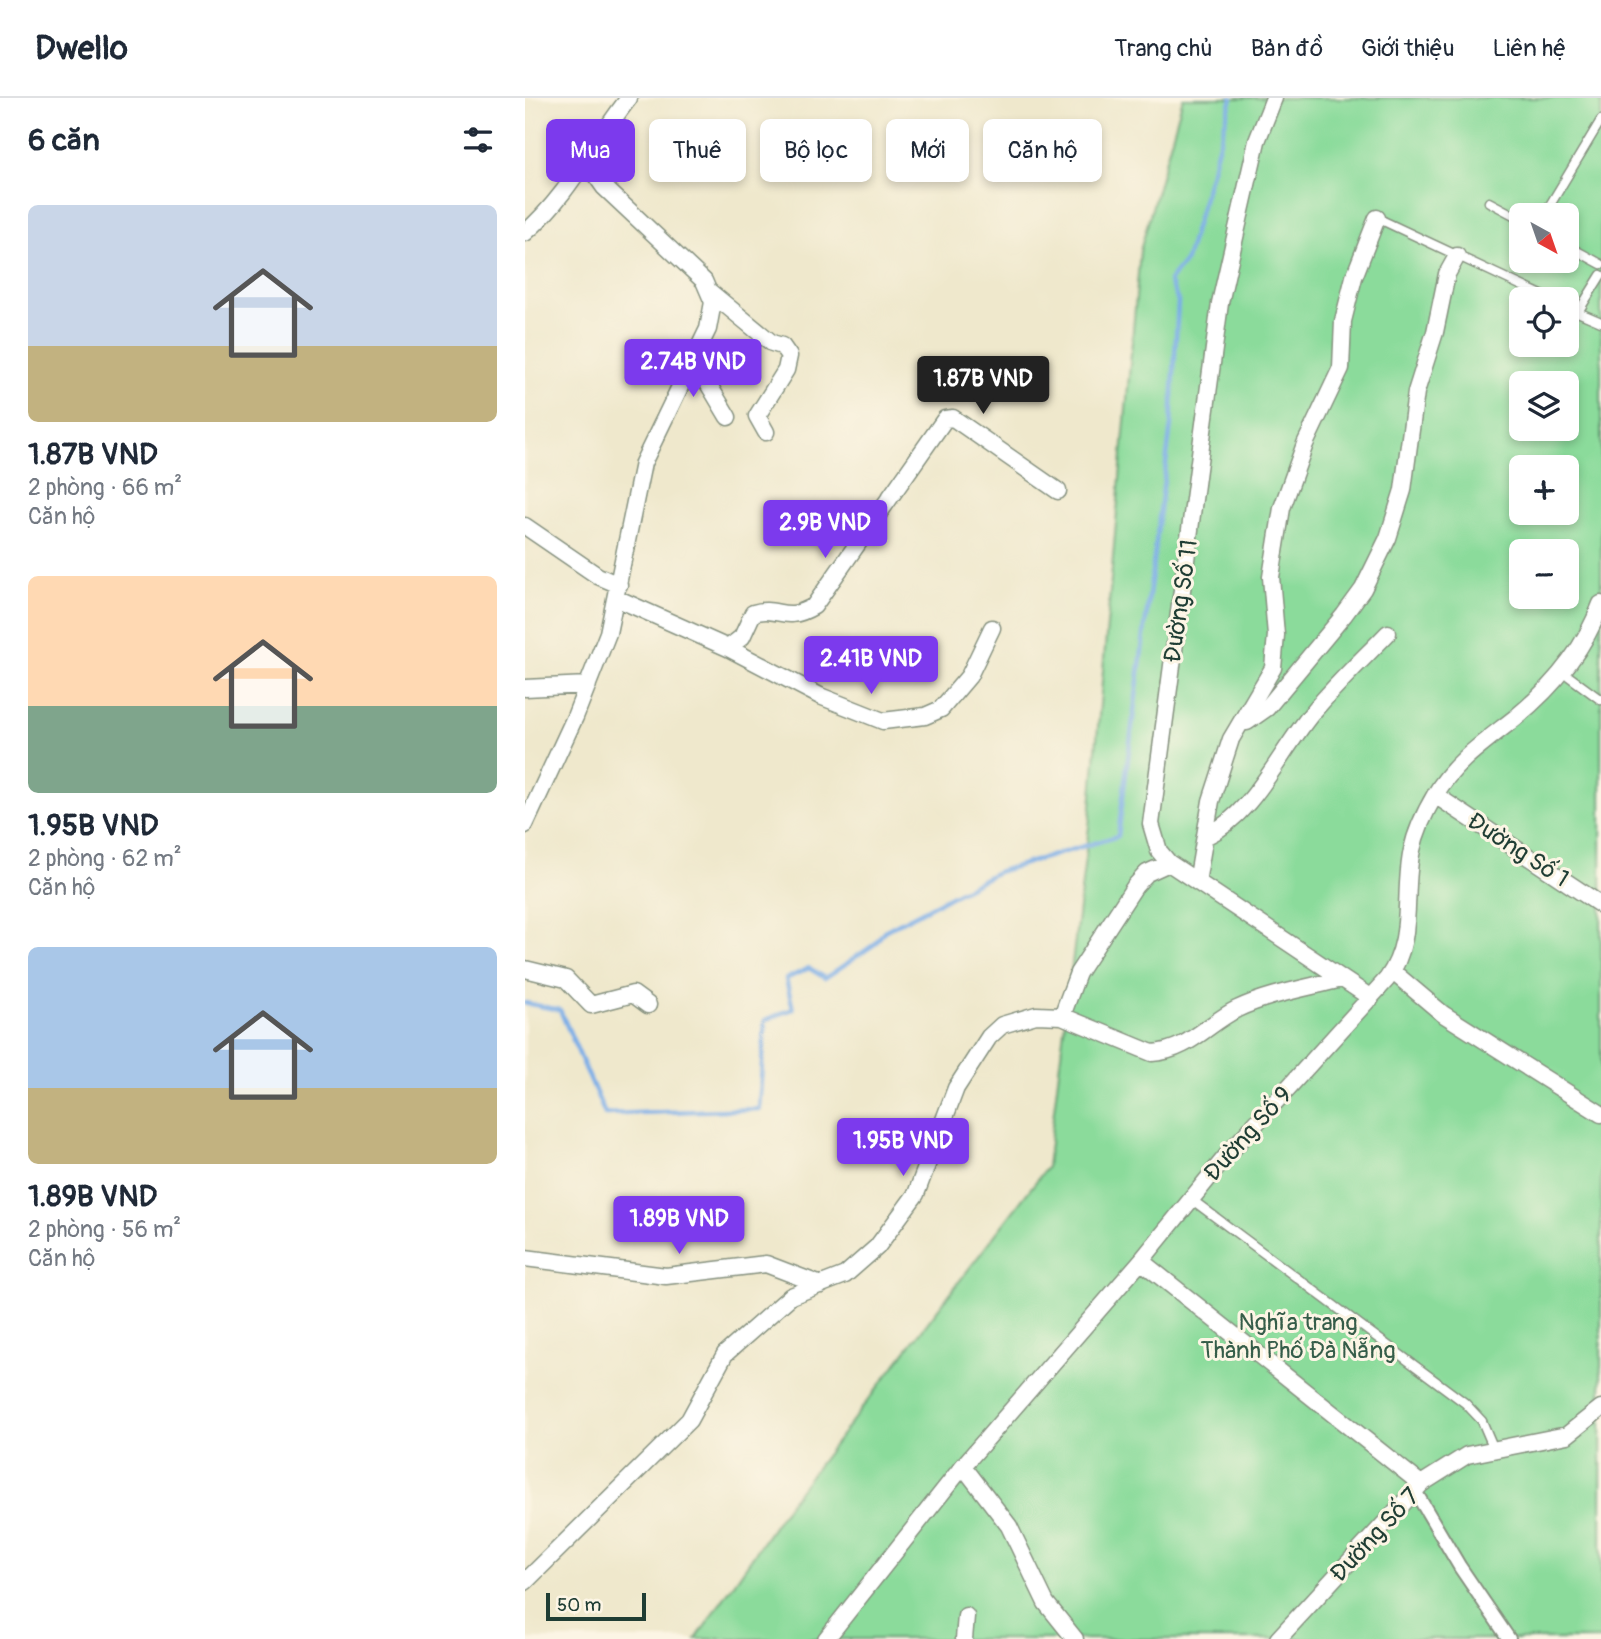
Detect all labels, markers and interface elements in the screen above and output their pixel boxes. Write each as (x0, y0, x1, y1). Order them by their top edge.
text: Dwello (35, 28, 128, 69)
text: Trang chủ (1114, 34, 1213, 63)
text: Bản đồ (1251, 34, 1323, 63)
text: Giới thiệu (1361, 34, 1455, 63)
text: Liên hệ (1493, 34, 1566, 63)
chip: Mua (546, 119, 635, 182)
chip: Thuê (649, 119, 746, 182)
chip: Bộ lọc (760, 119, 872, 182)
chip: Mới (886, 119, 969, 182)
chip: Căn hộ (983, 119, 1102, 182)
icon: filters (459, 121, 497, 159)
text: 6 căn (28, 122, 100, 159)
north arrow (1509, 203, 1579, 273)
map controls (1509, 203, 1579, 609)
icon: home (200, 250, 326, 376)
button: locate (1509, 287, 1579, 357)
pin: 2.74B VND (613, 340, 773, 399)
text: 2.74B VND (640, 347, 746, 376)
pin: 1.87B VND (903, 356, 1063, 416)
text: 1.87B VND (933, 364, 1033, 393)
button: layers (1509, 371, 1579, 441)
text: 1.87B VND (28, 436, 158, 473)
button: + (1509, 455, 1579, 525)
text: 2 phòng · 66 m² (28, 473, 182, 502)
pin: 2.9B VND (753, 500, 897, 560)
text: Căn hộ (28, 502, 95, 531)
text: 2.9B VND (779, 508, 871, 537)
street label: Đường Số 11 (1158, 538, 1204, 664)
button: − (1509, 539, 1579, 609)
icon: home (200, 621, 326, 747)
pin: 2.41B VND (791, 636, 951, 696)
text: 2.41B VND (820, 644, 922, 673)
text: 1.95B VND (28, 807, 159, 844)
street label: Đường Số 1 (1462, 807, 1574, 893)
text: 2 phòng · 62 m² (28, 844, 182, 873)
text: Căn hộ (28, 873, 95, 902)
icon: home (200, 992, 326, 1118)
street label: Đường Số 9 (1198, 1081, 1298, 1187)
pin: 1.95B VND (823, 1118, 983, 1178)
text: 1.95B VND (853, 1126, 953, 1155)
text: 1.89B VND (28, 1178, 157, 1215)
pin: 1.89B VND (599, 1196, 759, 1256)
text: 1.89B VND (629, 1204, 729, 1233)
text: 2 phòng · 56 m² (28, 1215, 181, 1244)
text: Căn hộ (28, 1244, 95, 1273)
park label: Nghĩa trang Thành Phố Đà Nẵng (1201, 1308, 1395, 1365)
street label: Đường Số 7 (1324, 1482, 1426, 1588)
scale bar (546, 1590, 646, 1622)
text: 50 m (557, 1593, 601, 1617)

